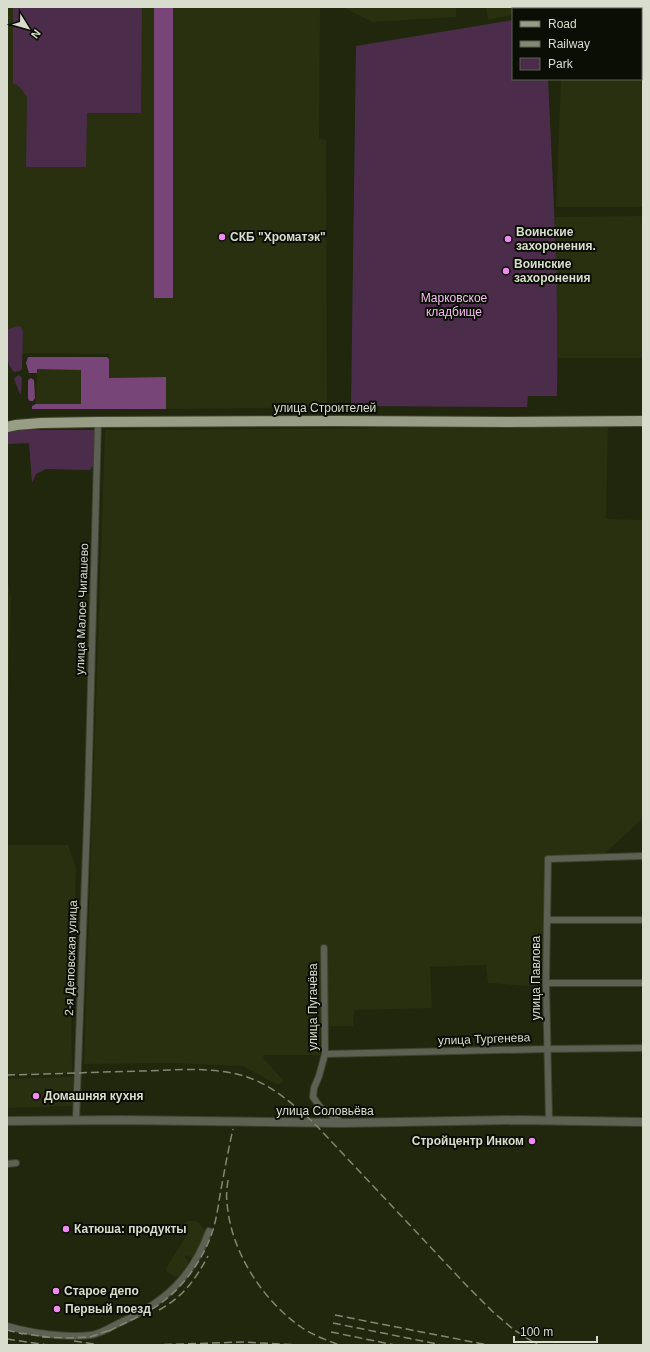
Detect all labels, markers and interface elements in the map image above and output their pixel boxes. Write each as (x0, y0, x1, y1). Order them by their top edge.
north arrow (8, 8, 48, 48)
legend (512, 8, 642, 80)
text: Road (548, 17, 577, 31)
text: N (29, 27, 43, 41)
text: Railway (548, 37, 590, 51)
text: Park (548, 57, 574, 71)
place label: Воинские захоронения. (516, 225, 596, 253)
place label: СКБ "Хроматэк" (230, 230, 326, 244)
marker: СКБ "Хроматэк" (217, 232, 227, 242)
marker: Воинские захоронения. (503, 234, 513, 244)
place label: Воинские захоронения (514, 257, 590, 285)
marker: Воинские захоронения (501, 266, 511, 276)
park label: Марковское кладбище (421, 291, 488, 319)
street label: улица Строителей (274, 401, 376, 415)
street label: улица Малое Чигашево (73, 543, 91, 675)
street label: 2-я Деповская улица (62, 900, 80, 1016)
street label: улица Павлова (529, 935, 543, 1020)
street label: улица Пугачёва (306, 963, 320, 1051)
street label: улица Тургенева (438, 1030, 531, 1048)
place label: Домашняя кухня (44, 1089, 144, 1103)
marker: Домашняя кухня (31, 1091, 41, 1101)
street label: улица Соловьёва (276, 1104, 374, 1118)
place label: Стройцентр Инком (412, 1134, 524, 1148)
marker: Стройцентр Инком (527, 1136, 537, 1146)
place label: Катюша: продукты (74, 1222, 187, 1236)
marker: Катюша: продукты (61, 1224, 71, 1234)
place label: Старое депо (64, 1284, 139, 1298)
marker: Старое депо (51, 1286, 61, 1296)
place label: Первый поезд (65, 1302, 151, 1316)
marker: Первый поезд (52, 1304, 62, 1314)
scale bar (514, 1318, 597, 1344)
text: 100 m (520, 1325, 553, 1339)

